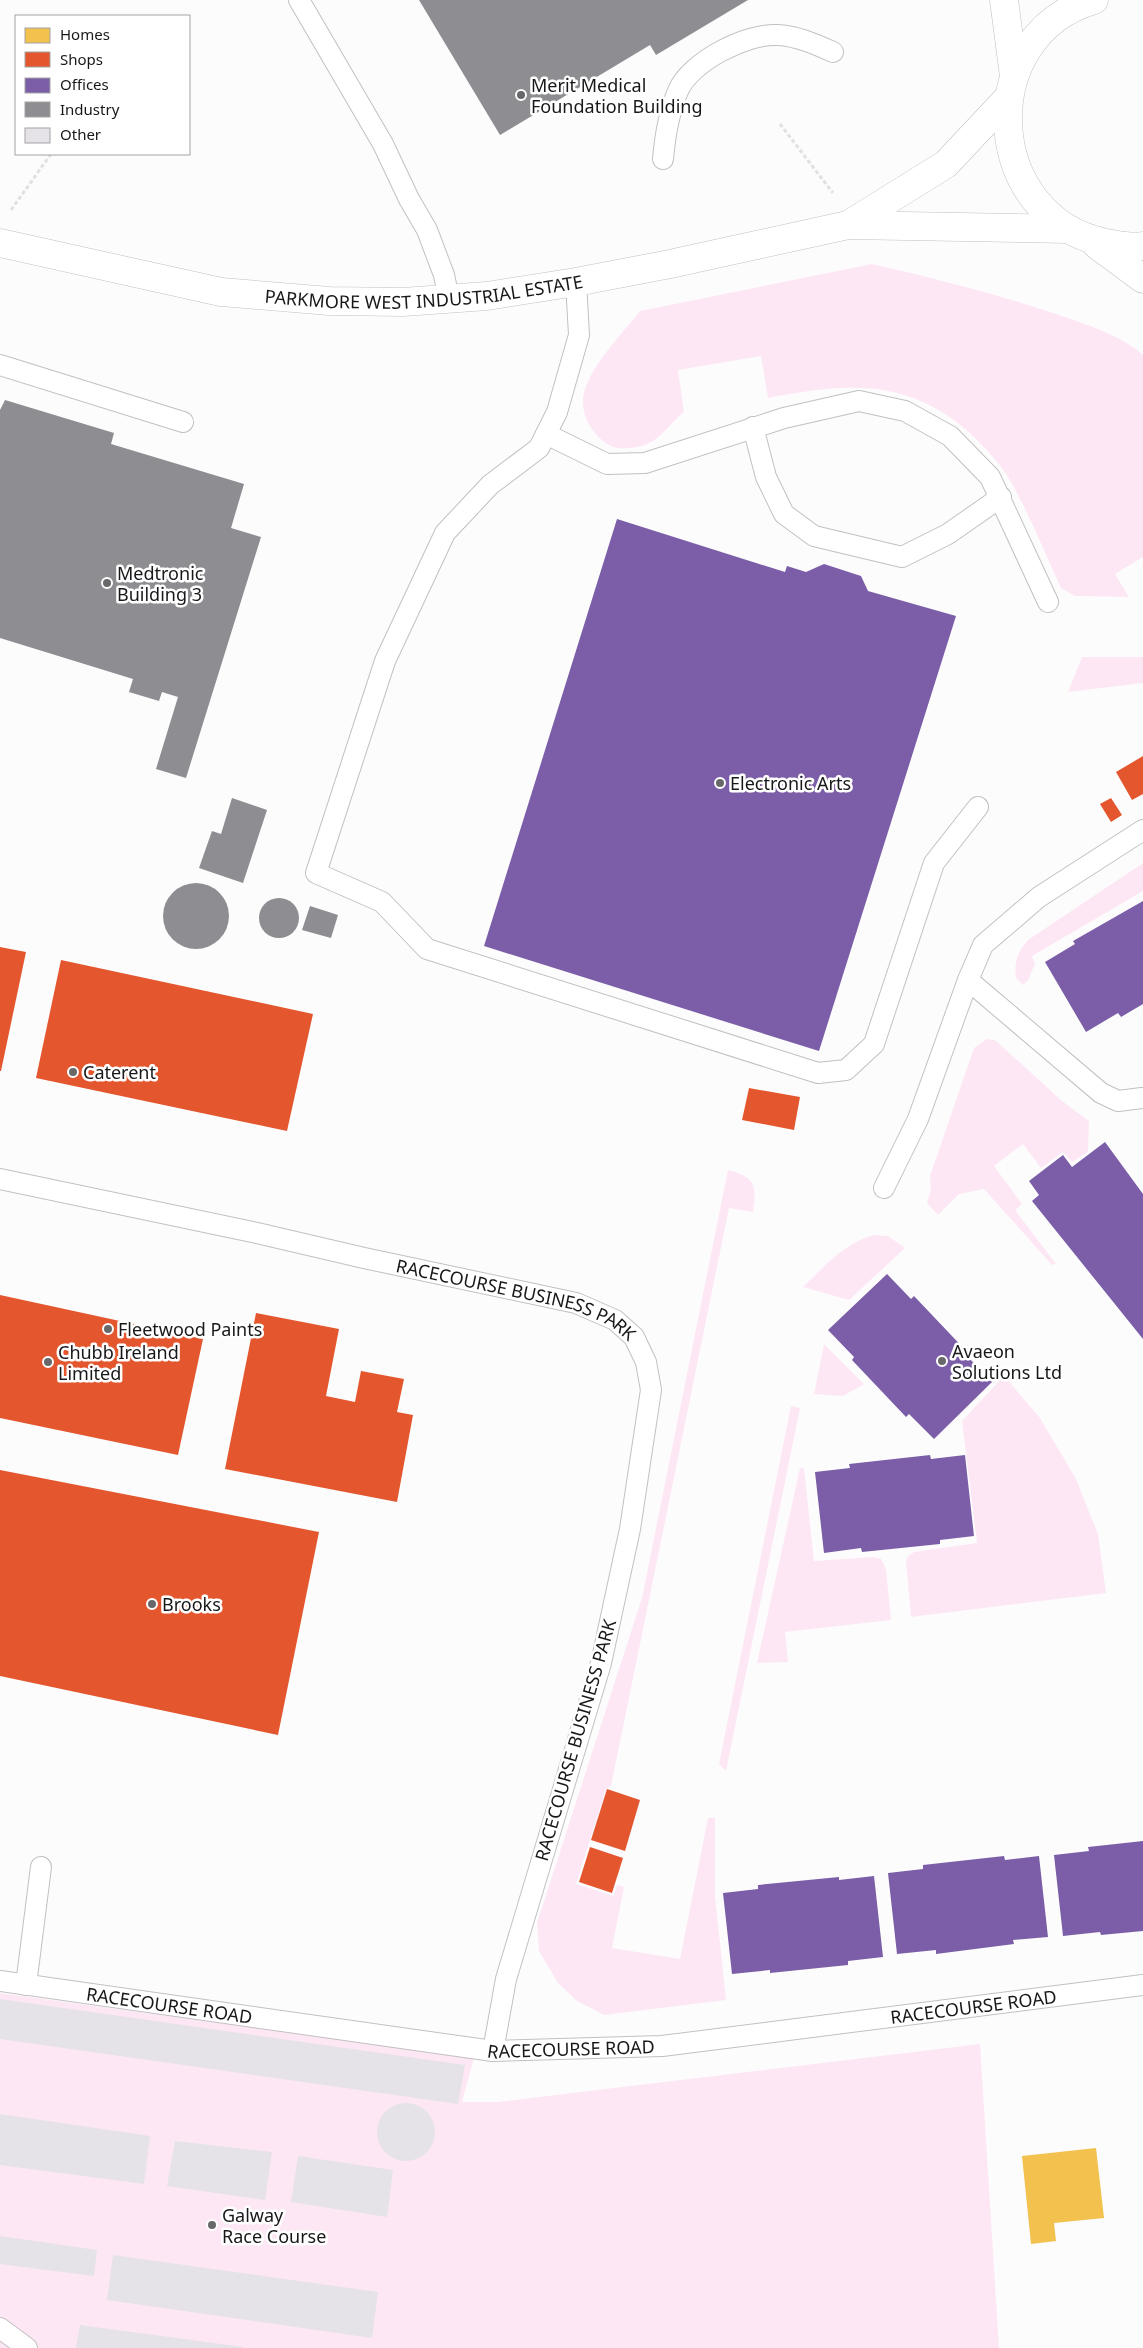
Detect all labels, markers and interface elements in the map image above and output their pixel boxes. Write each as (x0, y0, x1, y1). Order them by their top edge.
legend (15, 15, 190, 155)
text: Homes (60, 24, 110, 44)
text: Shops (60, 49, 103, 69)
place label: Merit Medical Foundation Building (531, 73, 703, 118)
text: Offices (60, 74, 109, 94)
marker: Merit Medical Foundation Building (515, 89, 527, 101)
text: Industry (60, 99, 120, 119)
text: Other (60, 124, 101, 144)
street label: PARKMORE WEST INDUSTRIAL ESTATE (264, 269, 585, 314)
place label: Medtronic Building 3 (117, 561, 204, 606)
marker: Medtronic Building 3 (101, 577, 113, 589)
place label: Electronic Arts (730, 771, 851, 795)
marker: Electronic Arts (714, 777, 726, 789)
place label: Caterent (83, 1060, 156, 1084)
marker: Caterent (67, 1066, 79, 1078)
street label: RACECOURSE BUSINESS PARK (394, 1253, 642, 1346)
place label: Fleetwood Paints (118, 1317, 262, 1341)
marker: Fleetwood Paints (102, 1323, 114, 1335)
place label: Avaeon Solutions Ltd (952, 1339, 1062, 1384)
place label: Chubb Ireland Limited (58, 1340, 179, 1385)
marker: Avaeon Solutions Ltd (936, 1355, 948, 1367)
marker: Chubb Ireland Limited (42, 1356, 54, 1368)
place label: Brooks (162, 1592, 221, 1616)
marker: Brooks (146, 1598, 158, 1610)
street label: RACECOURSE BUSINESS PARK (529, 1615, 621, 1864)
street label: RACECOURSE ROAD (85, 1981, 254, 2029)
street label: RACECOURSE ROAD (889, 1984, 1058, 2029)
street label: RACECOURSE ROAD (486, 2034, 655, 2064)
place label: Galway Race Course (222, 2203, 326, 2248)
marker: Galway Race Course (206, 2219, 218, 2231)

